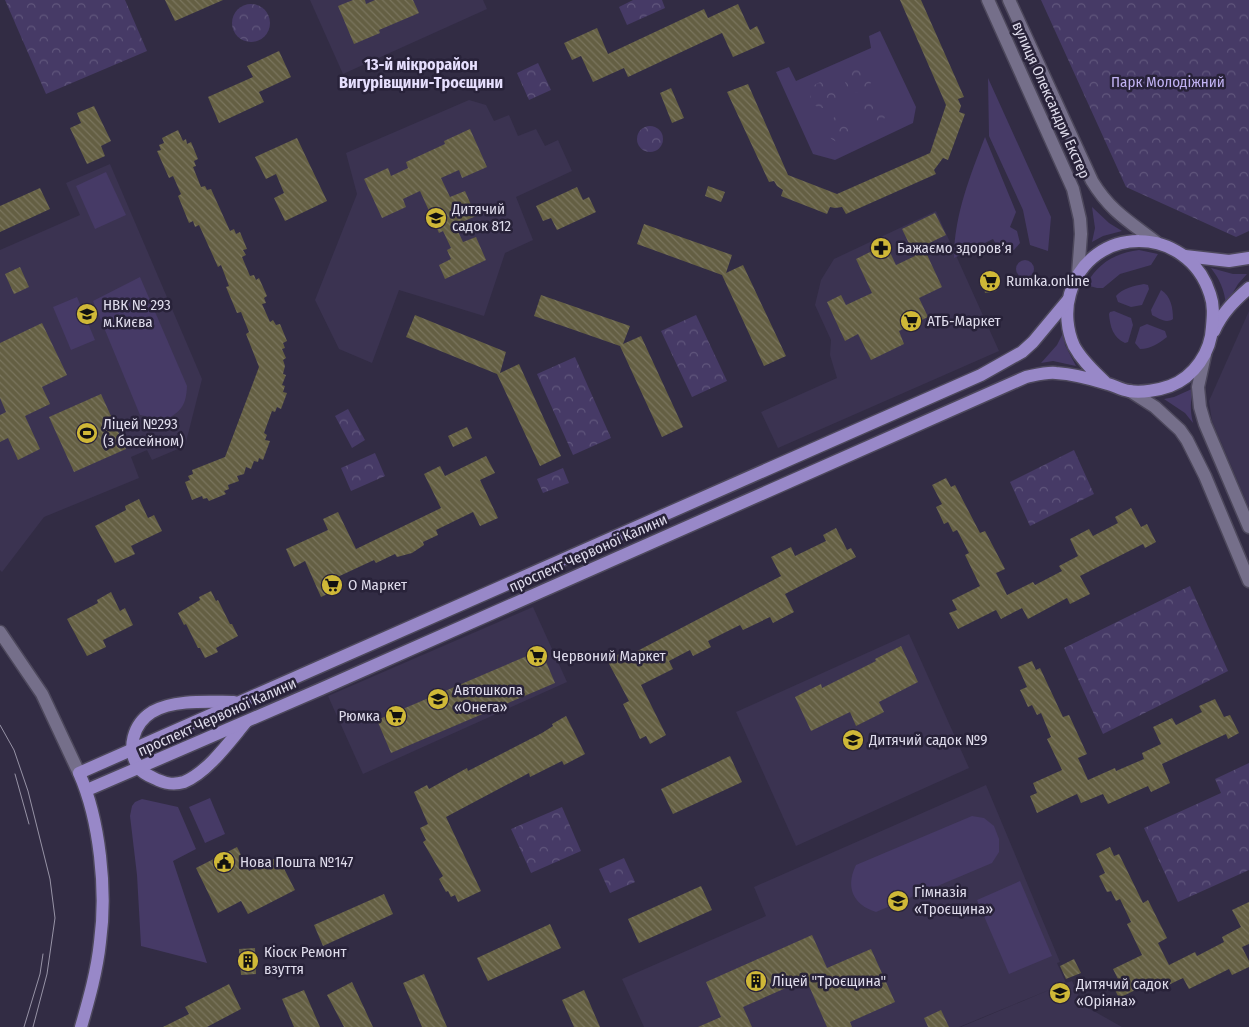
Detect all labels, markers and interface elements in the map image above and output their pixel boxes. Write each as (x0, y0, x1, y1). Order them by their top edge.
street label: вулиця Олександри Екстер (1008, 19, 1094, 181)
district label: 13-й мікрорайон Вигурівщини-Троєщини (339, 55, 503, 92)
park label: Парк Молодіжний (1111, 73, 1225, 91)
place label: Дитячий садок 812 (451, 200, 512, 235)
school or university icon: Дитячий садок 812 (424, 206, 448, 230)
pharmacy icon: Бажаємо здоровʼя (869, 236, 893, 260)
place label: Бажаємо здоровʼя (897, 239, 1012, 257)
supermarket icon: Rumka.online (978, 269, 1002, 293)
place label: Rumka.online (1006, 272, 1090, 290)
place label: НВК № 293 м.Києва (103, 296, 171, 331)
school or university icon: НВК № 293 м.Києва (75, 302, 99, 326)
supermarket icon: АТБ-Маркет (899, 309, 923, 333)
place label: АТБ-Маркет (927, 312, 1001, 330)
place label: Ліцей №293 (з басейном) (103, 415, 184, 450)
sports icon: Ліцей №293 (з басейном) (75, 421, 99, 445)
street label: проспект Червоної Калини (506, 510, 670, 596)
supermarket icon: О Маркет (320, 573, 344, 597)
place label: О Маркет (348, 576, 408, 594)
supermarket icon: Червоний Маркет (525, 644, 549, 668)
place label: Червоний Маркет (553, 647, 667, 665)
street label: проспект Червоної Калини (135, 674, 299, 760)
place label: Автошкола «Онега» (454, 681, 523, 716)
school or university icon: Автошкола «Онега» (426, 687, 450, 711)
supermarket icon: Рюмка (384, 704, 408, 728)
place label: Рюмка (339, 707, 380, 725)
school or university icon: Дитячий садок №9 (841, 728, 865, 752)
place label: Дитячий садок №9 (868, 731, 988, 749)
public building icon: Нова Пошта №147 (212, 850, 236, 874)
place label: Нова Пошта №147 (240, 853, 353, 871)
place label: Гімназія «Троєщина» (914, 883, 993, 918)
school or university icon: Гімназія «Троєщина» (886, 889, 910, 913)
place label: Кіоск Ремонт взуття (264, 943, 347, 978)
building icon: Кіоск Ремонт взуття (236, 949, 260, 973)
building icon: Ліцей "Троєщина" (744, 969, 768, 993)
place label: Ліцей "Троєщина" (772, 972, 886, 990)
place label: Дитячий садок «Оріяна» (1075, 975, 1169, 1010)
school or university icon: Дитячий садок «Оріяна» (1048, 981, 1072, 1005)

